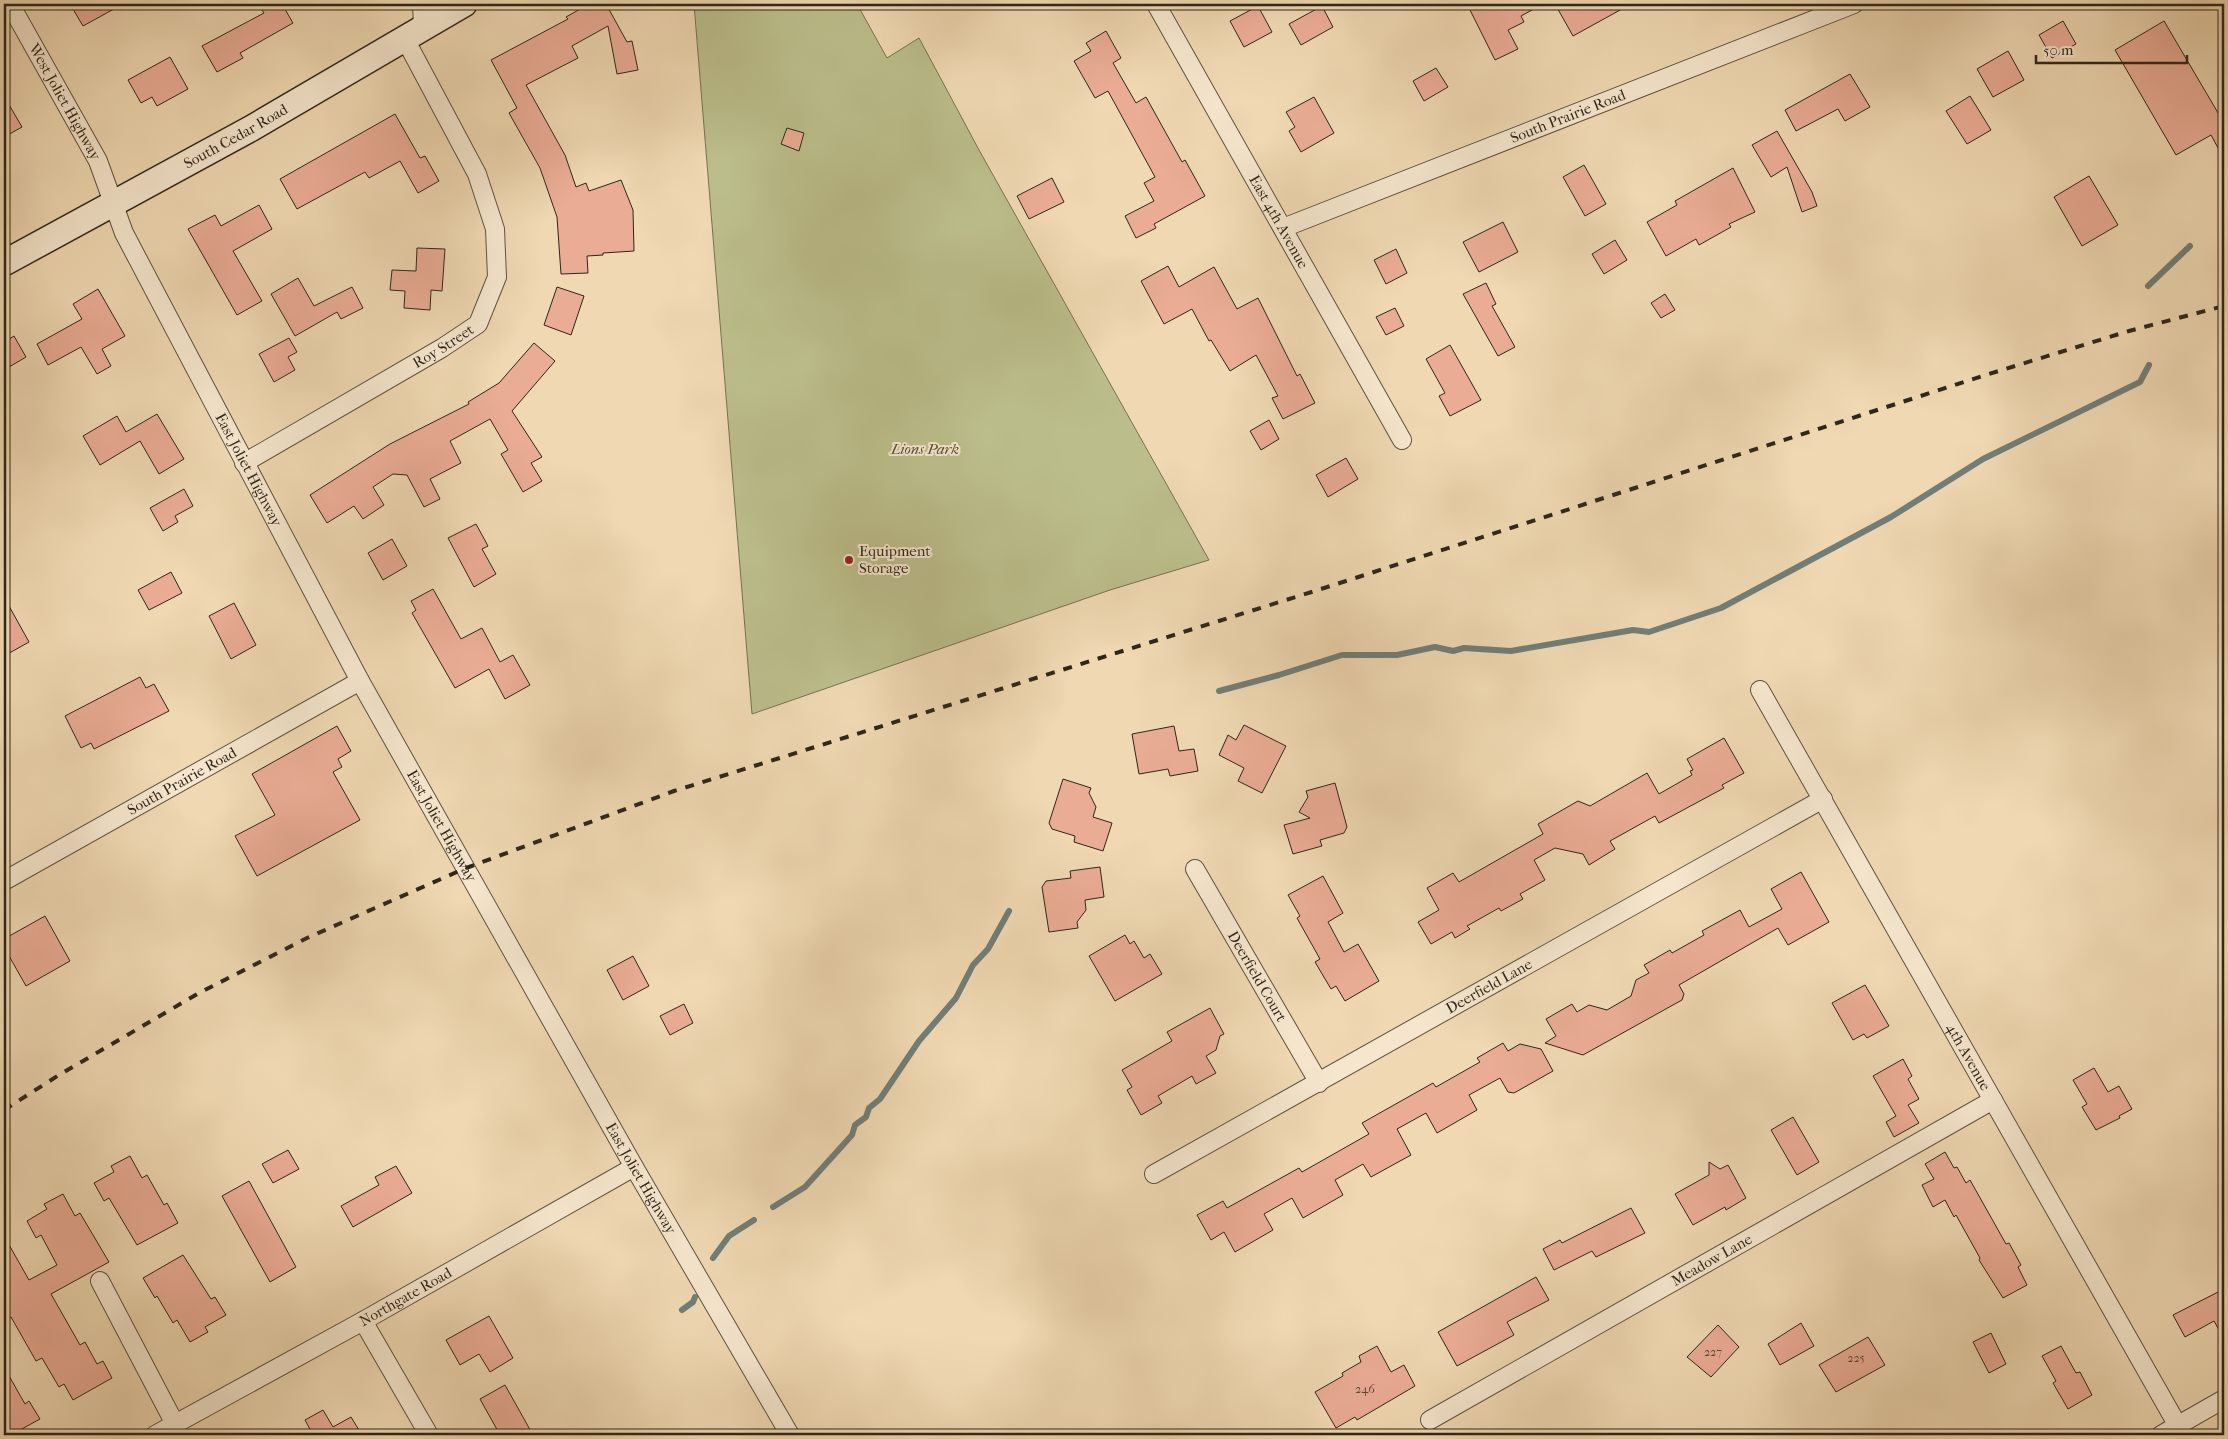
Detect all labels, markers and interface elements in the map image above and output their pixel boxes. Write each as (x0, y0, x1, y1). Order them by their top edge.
scale bar (2036, 32, 2187, 64)
street label: West Joliet Highway (24, 39, 105, 164)
text: 50 m (2043, 41, 2074, 59)
street label: South Prairie Road (1508, 85, 1629, 147)
street label: South Cedar Road (180, 100, 292, 173)
street label: East 4th Avenue (1245, 172, 1313, 272)
street label: Roy Street (410, 320, 478, 372)
street label: East Joliet Highway (211, 410, 286, 530)
park label: Lions Park (890, 440, 959, 458)
place label: Equipment Storage (859, 542, 931, 577)
marker: Equipment Storage (843, 554, 855, 566)
street label: South Prairie Road (124, 743, 240, 819)
street label: East Joliet Highway (403, 767, 481, 886)
street label: Deerfield Court (1224, 928, 1291, 1025)
street label: Deerfield Lane (1443, 955, 1536, 1018)
street label: 4th Avenue (1942, 1020, 1995, 1094)
street label: East Joliet Highway (602, 1119, 681, 1238)
street label: Meadow Lane (1668, 1230, 1756, 1290)
street label: Northgate Road (356, 1263, 455, 1330)
house number: 227 (1704, 1345, 1722, 1359)
house number: 225 (1847, 1351, 1865, 1365)
house number: 246 (1355, 1382, 1375, 1396)

